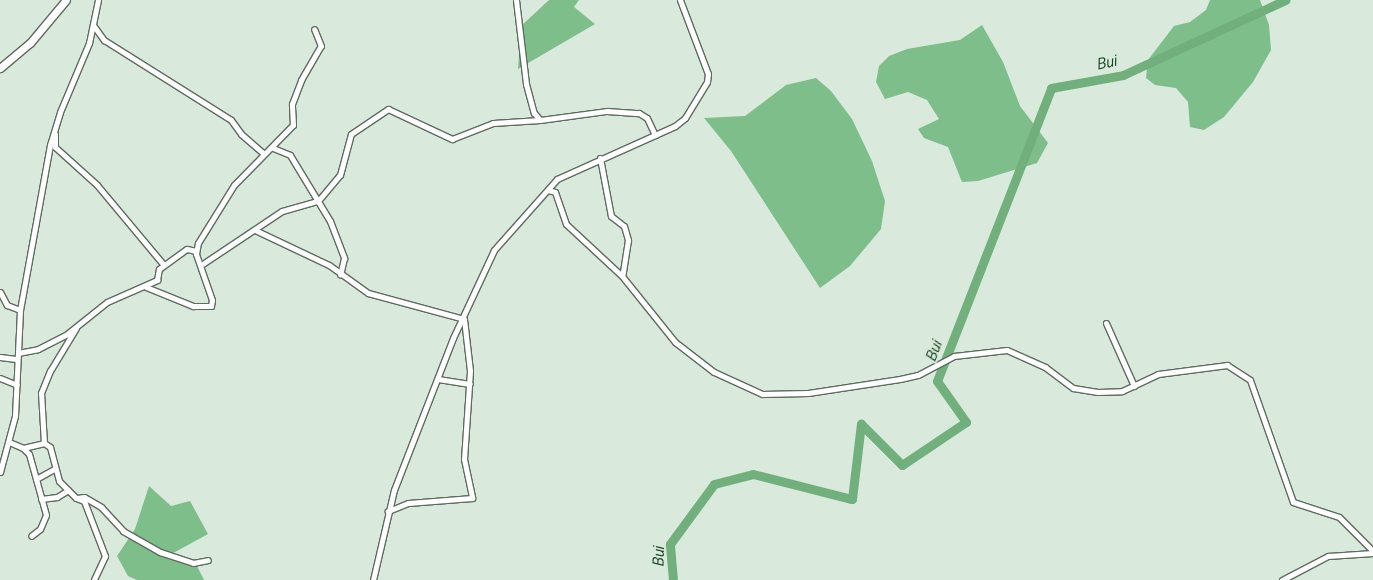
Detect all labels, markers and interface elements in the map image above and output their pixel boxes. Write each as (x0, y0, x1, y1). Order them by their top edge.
water label: Bui (1094, 50, 1118, 74)
water label: Bui (920, 338, 946, 364)
water label: Bui (648, 547, 668, 567)

